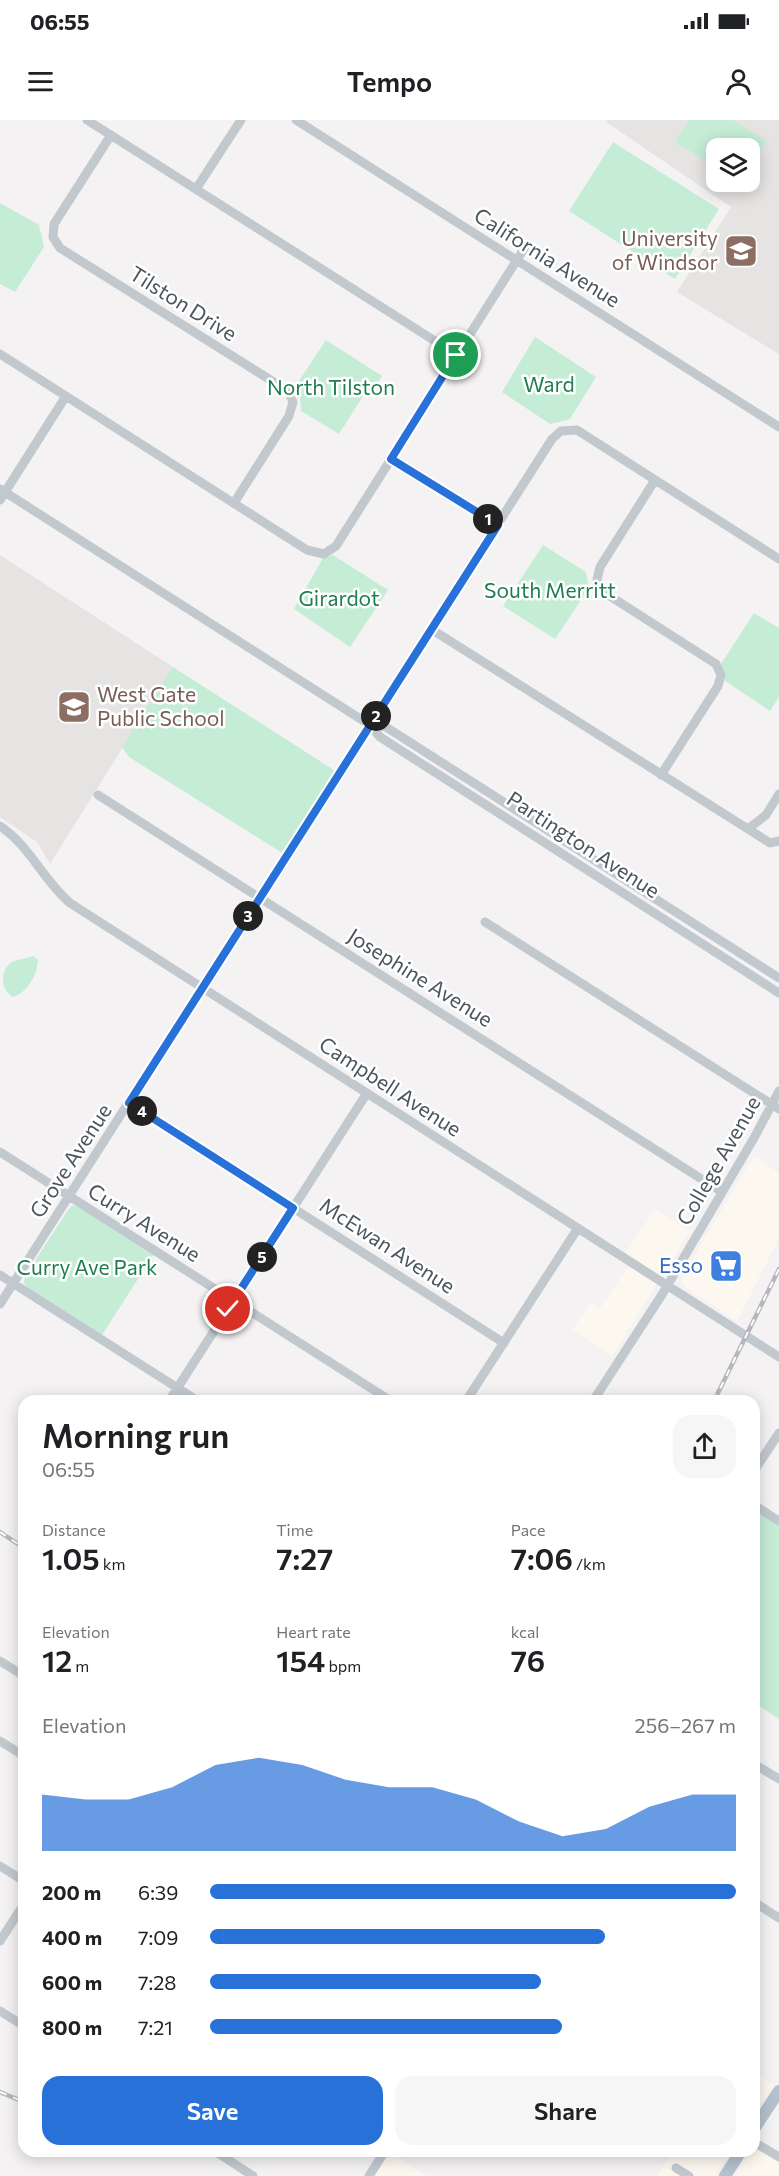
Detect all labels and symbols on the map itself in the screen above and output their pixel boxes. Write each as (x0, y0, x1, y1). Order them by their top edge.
street label: California Avenue (470, 202, 625, 312)
place label: University of Windsor (612, 225, 718, 274)
school or university icon: University of Windsor (723, 233, 759, 269)
street label: Tilston Drive (126, 260, 242, 346)
pin (430, 329, 481, 380)
park label: Ward (523, 371, 575, 396)
park label: North Tilston (267, 374, 395, 399)
pin: 1 (473, 504, 503, 534)
park label: South Merritt (484, 577, 616, 602)
park label: Girardot (298, 585, 380, 610)
place label: West Gate Public School (97, 681, 225, 730)
school or university icon: West Gate Public School (56, 689, 92, 725)
pin: 2 (361, 701, 391, 731)
street label: Partington Avenue (503, 785, 665, 902)
pin: 3 (233, 901, 263, 931)
street label: Josephine Avenue (344, 922, 498, 1031)
street label: Campbell Avenue (315, 1031, 467, 1141)
street label: College Avenue (671, 1091, 765, 1229)
pin: 4 (127, 1096, 157, 1126)
street label: Grove Avenue (24, 1098, 116, 1222)
street label: Curry Avenue (84, 1177, 206, 1266)
street label: McEwan Avenue (316, 1192, 460, 1298)
pin: 5 (247, 1242, 277, 1272)
supermarket icon: Esso (708, 1248, 744, 1284)
place label: Esso (659, 1252, 703, 1277)
park label: Curry Ave Park (17, 1254, 157, 1279)
pin (202, 1283, 253, 1334)

